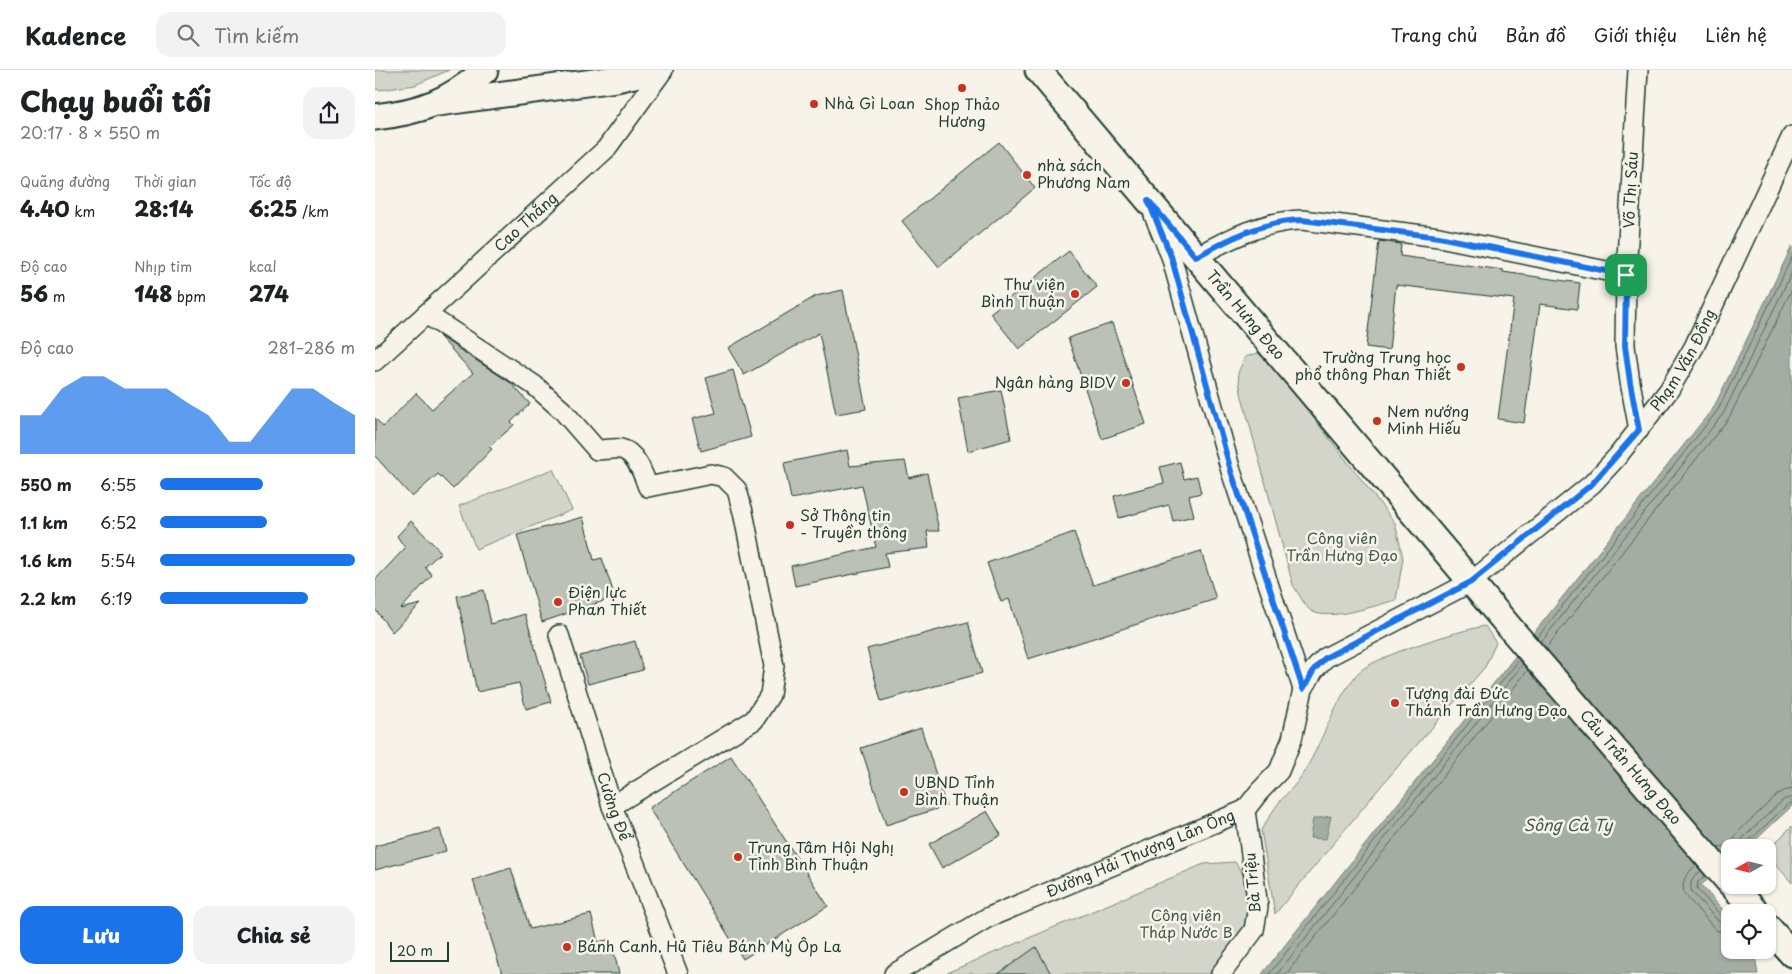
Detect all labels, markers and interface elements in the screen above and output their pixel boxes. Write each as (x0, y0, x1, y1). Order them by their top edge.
search box (156, 12, 506, 57)
text: Kadence (25, 17, 126, 53)
icon: search (174, 21, 202, 49)
text: Tìm kiếm (214, 21, 299, 49)
text: Trang chủ (1391, 21, 1478, 48)
text: Bản đồ (1506, 21, 1566, 48)
text: Giới thiệu (1594, 21, 1677, 48)
text: Liên hệ (1705, 21, 1767, 48)
text: Chạy buổi tối (20, 79, 211, 122)
marker: Shop Thảo Hương (956, 82, 968, 94)
button: share (303, 87, 355, 139)
place label: Nhà Gì Loan (824, 91, 915, 114)
place label: Shop Thảo Hương (924, 92, 1000, 132)
marker: Nhà Gì Loan (808, 98, 820, 110)
text: 20:17 · 8 × 550 m (20, 120, 160, 144)
street label: Võ Thị Sáu (1616, 151, 1643, 229)
place label: nhà sách Phương Nam (1037, 153, 1130, 193)
marker: nhà sách Phương Nam (1021, 169, 1033, 181)
text: Quãng đường (20, 171, 110, 192)
text: Thời gian (134, 171, 197, 192)
text: Tốc độ (249, 171, 291, 192)
street label: Cao Thắng (488, 186, 562, 257)
text: 4.40 (20, 192, 70, 224)
text: 28:14 (134, 192, 193, 224)
text: 6:25 (249, 192, 298, 224)
text: km (70, 201, 95, 222)
text: /km (298, 201, 329, 222)
pin (1605, 254, 1647, 296)
text: Độ cao (20, 256, 67, 277)
text: Nhịp tim (134, 256, 192, 277)
text: kcal (249, 256, 277, 277)
icon: arrive (1612, 261, 1640, 289)
street label: Trần Hưng Đạo (1202, 264, 1291, 364)
place label: Thư viện Bình Thuận (980, 272, 1065, 312)
text: 56 (20, 277, 48, 309)
text: 148 (134, 277, 172, 309)
text: 274 (249, 277, 289, 309)
text: m (48, 286, 65, 307)
text: bpm (172, 286, 206, 307)
marker: Thư viện Bình Thuận (1069, 288, 1081, 300)
street label: Phạm Văn Đồng (1644, 305, 1720, 415)
text: Độ cao (20, 335, 74, 359)
text: 281–286 m (267, 335, 355, 359)
place label: Trường Trung học phổ thông Phan Thiết (1295, 345, 1451, 385)
marker: Trường Trung học phổ thông Phan Thiết (1455, 361, 1467, 373)
place label: Ngân hàng BIDV (995, 370, 1116, 393)
marker: Ngân hàng BIDV (1120, 377, 1132, 389)
place label: Nem nướng Minh Hiếu (1387, 399, 1469, 439)
marker: Nem nướng Minh Hiếu (1371, 415, 1383, 427)
text: 550 m (20, 472, 72, 496)
text: 6:55 (100, 472, 136, 496)
place label: Sở Thông tin - Truyền thông (800, 503, 907, 543)
text: 1.1 km (20, 510, 68, 534)
text: 6:52 (100, 510, 137, 534)
marker: Sở Thông tin - Truyền thông (784, 519, 796, 531)
park label: Công viên Trần Hưng Đạo (1286, 526, 1398, 566)
text: 1.6 km (20, 548, 72, 572)
text: 5:54 (100, 548, 136, 572)
place label: Điện lực Phan Thiết (568, 580, 647, 620)
text: 2.2 km (20, 586, 76, 610)
text: 6:19 (100, 586, 132, 610)
marker: Điện lực Phan Thiết (552, 596, 564, 608)
place label: Tượng đài Đức Thánh Trần Hưng Đạo (1405, 681, 1567, 721)
marker: Tượng đài Đức Thánh Trần Hưng Đạo (1389, 697, 1401, 709)
street label: Cầu Trần Hưng Đạo (1575, 704, 1688, 829)
street label: Cường Để (592, 769, 638, 845)
place label: UBND Tỉnh Bình Thuận (914, 770, 999, 810)
marker: UBND Tỉnh Bình Thuận (898, 786, 910, 798)
street label: Đường Hải Thượng Lãn Ông (1042, 803, 1238, 902)
water label: Sông Cà Ty (1524, 812, 1614, 836)
place label: Trung Tâm Hội Nghị Tỉnh Bình Thuận (748, 835, 894, 875)
north arrow (1721, 839, 1776, 894)
map controls (1721, 839, 1776, 959)
marker: Trung Tâm Hội Nghị Tỉnh Bình Thuận (732, 851, 744, 863)
street label: Bà Triệu (1237, 852, 1266, 914)
park label: Công viên Tháp Nước B (1139, 903, 1233, 943)
button: locate (1721, 904, 1776, 959)
button: Lưu (20, 906, 183, 964)
button: Chia sẻ (193, 906, 355, 964)
place label: Bánh Canh. Hů Tiêu Bánh Mỳ Ôp La (577, 934, 842, 957)
scale bar (390, 939, 449, 962)
text: 20 m (397, 940, 433, 961)
marker: Bánh Canh. Hů Tiêu Bánh Mỳ Ôp La (561, 941, 573, 953)

